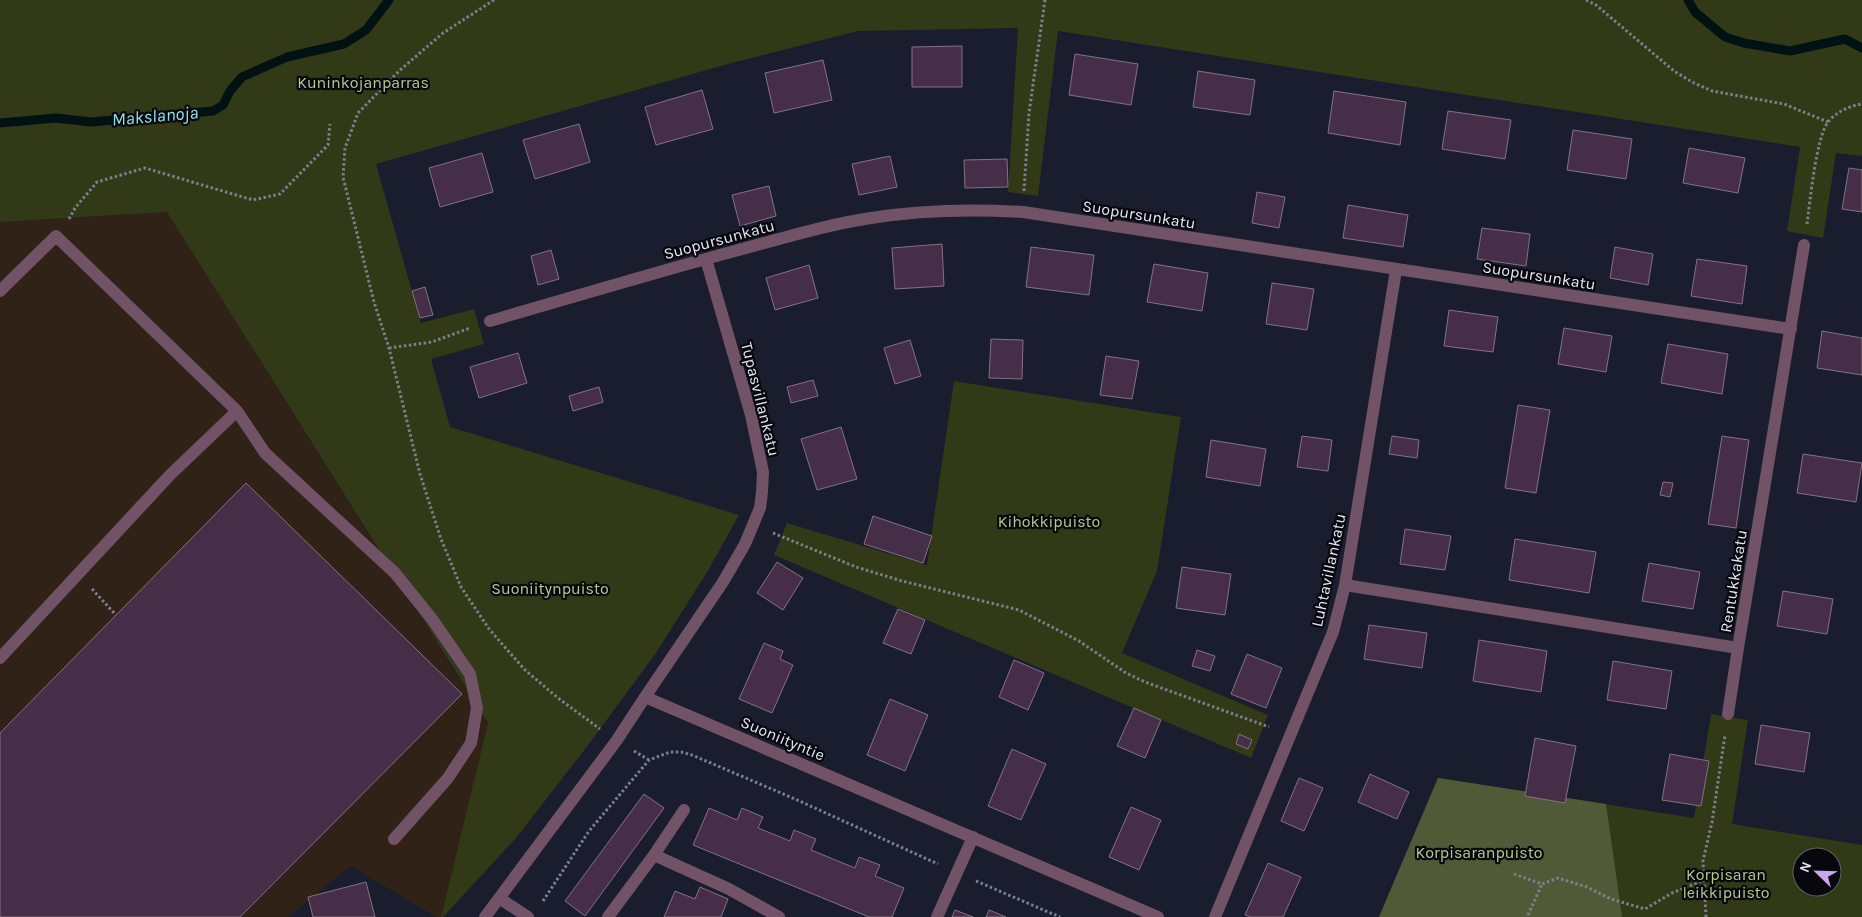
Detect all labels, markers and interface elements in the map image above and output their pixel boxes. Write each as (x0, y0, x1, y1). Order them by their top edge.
park label: Kuninkojanparras (297, 73, 429, 92)
water label: Makslanoja (111, 101, 199, 131)
street label: Suopursunkatu (1081, 196, 1197, 233)
street label: Suopursunkatu (662, 216, 777, 263)
street label: Suopursunkatu (1481, 257, 1597, 294)
street label: Tupasvillankatu (737, 340, 784, 458)
park label: Kihokkipuisto (998, 512, 1100, 531)
street label: Luhtavillankatu (1307, 512, 1350, 629)
street label: Rentukkakatu (1716, 528, 1751, 634)
park label: Suoniitynpuisto (491, 579, 609, 598)
street label: Suoniityntie (738, 712, 828, 765)
park label: Korpisaranpuisto (1416, 843, 1542, 862)
north arrow (1792, 847, 1842, 897)
text: N (1796, 859, 1815, 875)
park label: Korpisaran leikkipuisto (1682, 865, 1770, 902)

